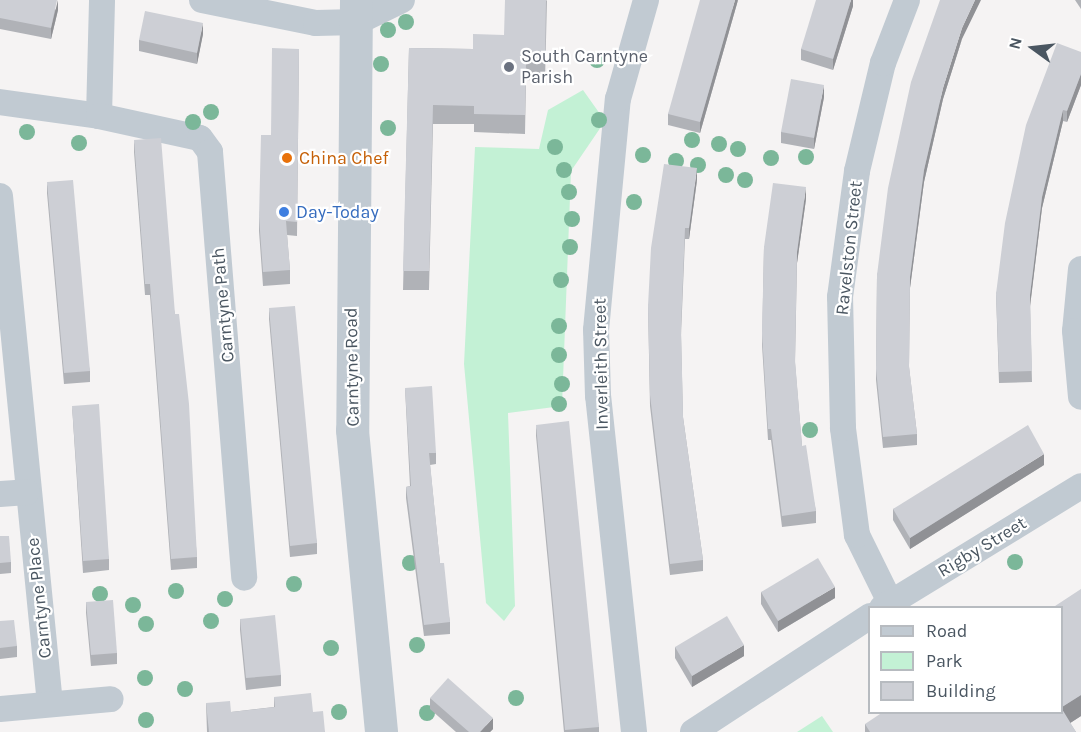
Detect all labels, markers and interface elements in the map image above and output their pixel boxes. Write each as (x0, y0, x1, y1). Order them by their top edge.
north arrow (1003, 18, 1063, 78)
text: N (1004, 35, 1026, 51)
place label: South Carntyne Parish (521, 46, 648, 88)
marker: South Carntyne Parish (502, 60, 516, 74)
place label: China Chef (299, 147, 389, 169)
marker: China Chef (280, 151, 294, 165)
street label: Ravelston Street (831, 180, 867, 316)
place label: Day-Today (296, 201, 379, 223)
marker: Day-Today (277, 205, 291, 219)
street label: Carntyne Path (207, 247, 239, 363)
street label: Inverleith Street (589, 298, 613, 430)
street label: Carntyne Road (340, 307, 364, 427)
street label: Rigby Street (934, 512, 1030, 582)
street label: Carntyne Place (22, 537, 56, 659)
legend (868, 606, 1063, 714)
text: Road (926, 620, 967, 642)
text: Park (926, 650, 963, 672)
text: Building (926, 680, 996, 702)

